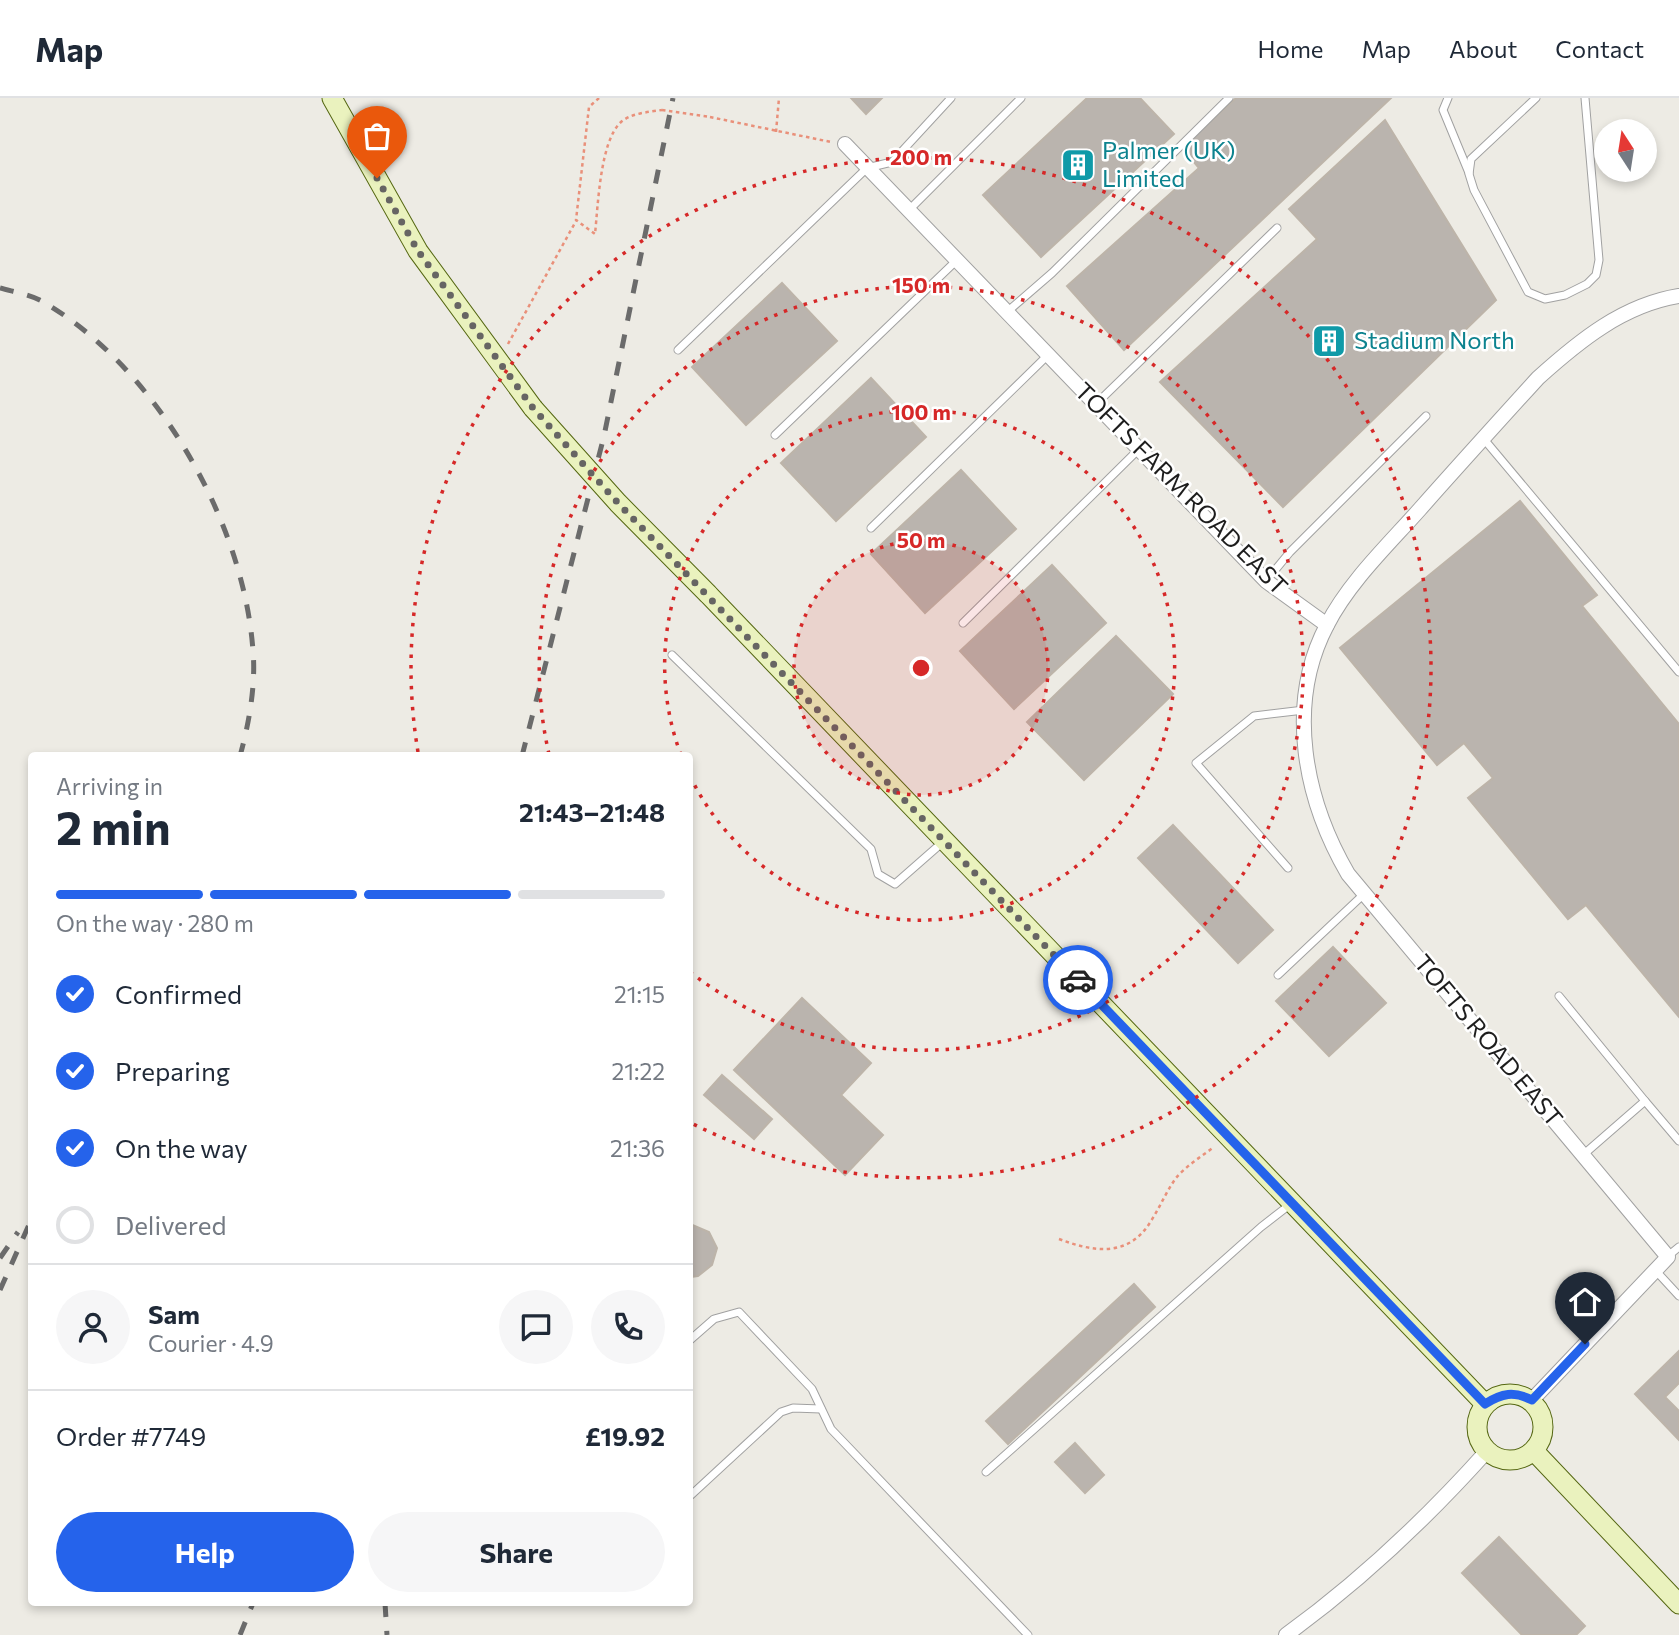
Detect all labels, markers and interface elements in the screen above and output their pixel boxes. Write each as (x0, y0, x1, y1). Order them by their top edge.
text: Map (35, 28, 103, 69)
text: Home (1258, 34, 1324, 63)
text: Map (1362, 34, 1411, 63)
text: About (1449, 34, 1517, 63)
text: Contact (1555, 34, 1644, 63)
pin (347, 106, 407, 178)
icon: bag (358, 117, 396, 155)
north arrow (1594, 119, 1657, 182)
map controls (1594, 119, 1657, 182)
place label: Palmer (UK) Limited (1102, 135, 1236, 192)
text: 200 m (890, 144, 952, 169)
building icon: Palmer (UK) Limited (1059, 146, 1097, 184)
text: 150 m (892, 272, 950, 297)
building icon: Stadium North (1310, 322, 1348, 360)
place label: Stadium North (1354, 325, 1515, 354)
street label: TOFTS FARM ROAD EAST (1070, 376, 1294, 600)
text: 100 m (891, 399, 951, 424)
text: 50 m (897, 527, 945, 552)
centre of rings (909, 656, 933, 680)
text: Arriving in (56, 772, 163, 800)
text: 21:43–21:48 (519, 796, 665, 827)
text: 2 min (56, 798, 171, 854)
text: On the way · 280 m (56, 909, 254, 937)
courier (1043, 945, 1113, 1015)
street label: TOFTS ROAD EAST (1409, 948, 1570, 1132)
icon: car (1059, 961, 1097, 999)
icon: check (56, 975, 94, 1013)
text: Confirmed (115, 978, 242, 1009)
text: 21:15 (614, 980, 665, 1008)
icon: check (56, 1052, 94, 1090)
text: Preparing (115, 1055, 230, 1086)
text: 21:22 (611, 1057, 665, 1085)
icon: check (56, 1129, 94, 1167)
text: On the way (115, 1132, 248, 1163)
text: 21:36 (610, 1134, 665, 1162)
text: Delivered (115, 1209, 226, 1240)
pin (1555, 1272, 1615, 1344)
icon: home (1566, 1283, 1604, 1321)
button: person (56, 1290, 130, 1364)
button: chat (499, 1290, 573, 1364)
button: phone (591, 1290, 665, 1364)
text: Sam (148, 1298, 200, 1329)
text: Courier · 4.9 (148, 1329, 274, 1357)
text: Order #7749 (56, 1420, 206, 1451)
text: £19.92 (585, 1420, 665, 1451)
button: Help (56, 1512, 354, 1592)
button: Share (368, 1512, 665, 1592)

